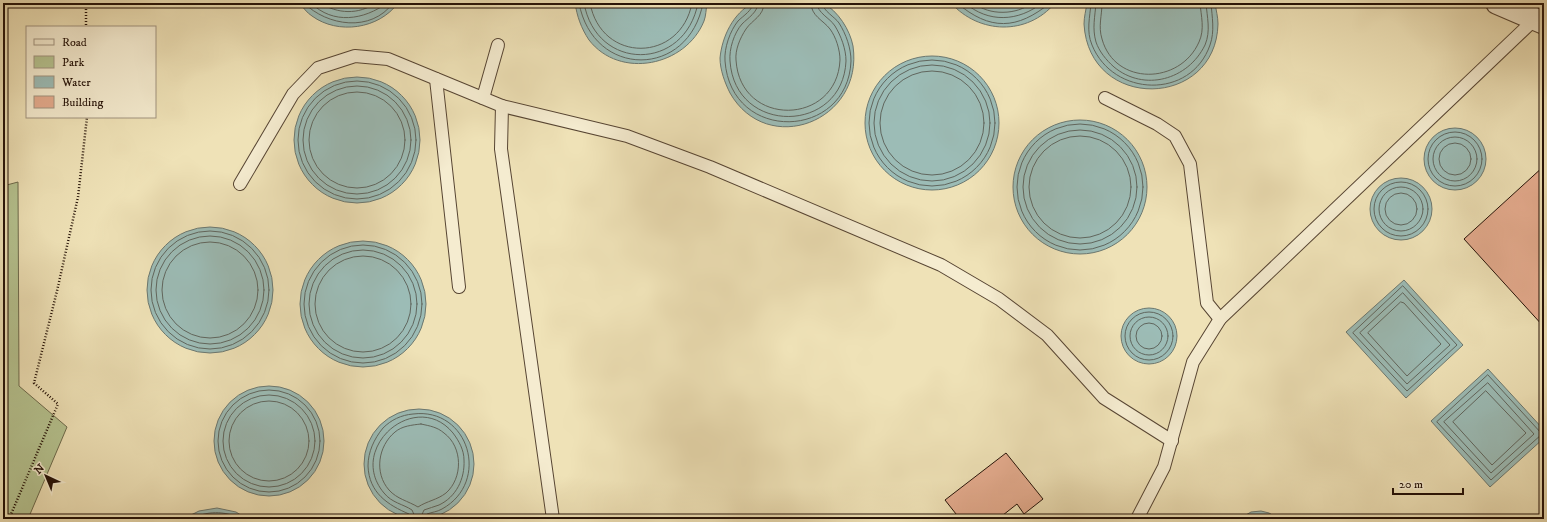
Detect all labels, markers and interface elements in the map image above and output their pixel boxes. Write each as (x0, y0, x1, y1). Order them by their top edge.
legend (26, 26, 156, 118)
text: Road (62, 35, 87, 50)
text: Park (62, 55, 84, 70)
text: Water (61, 75, 91, 90)
text: Building (62, 95, 103, 110)
north arrow (26, 456, 66, 496)
text: N (32, 461, 48, 478)
scale bar (1393, 470, 1463, 496)
text: 20 m (1399, 477, 1423, 492)

